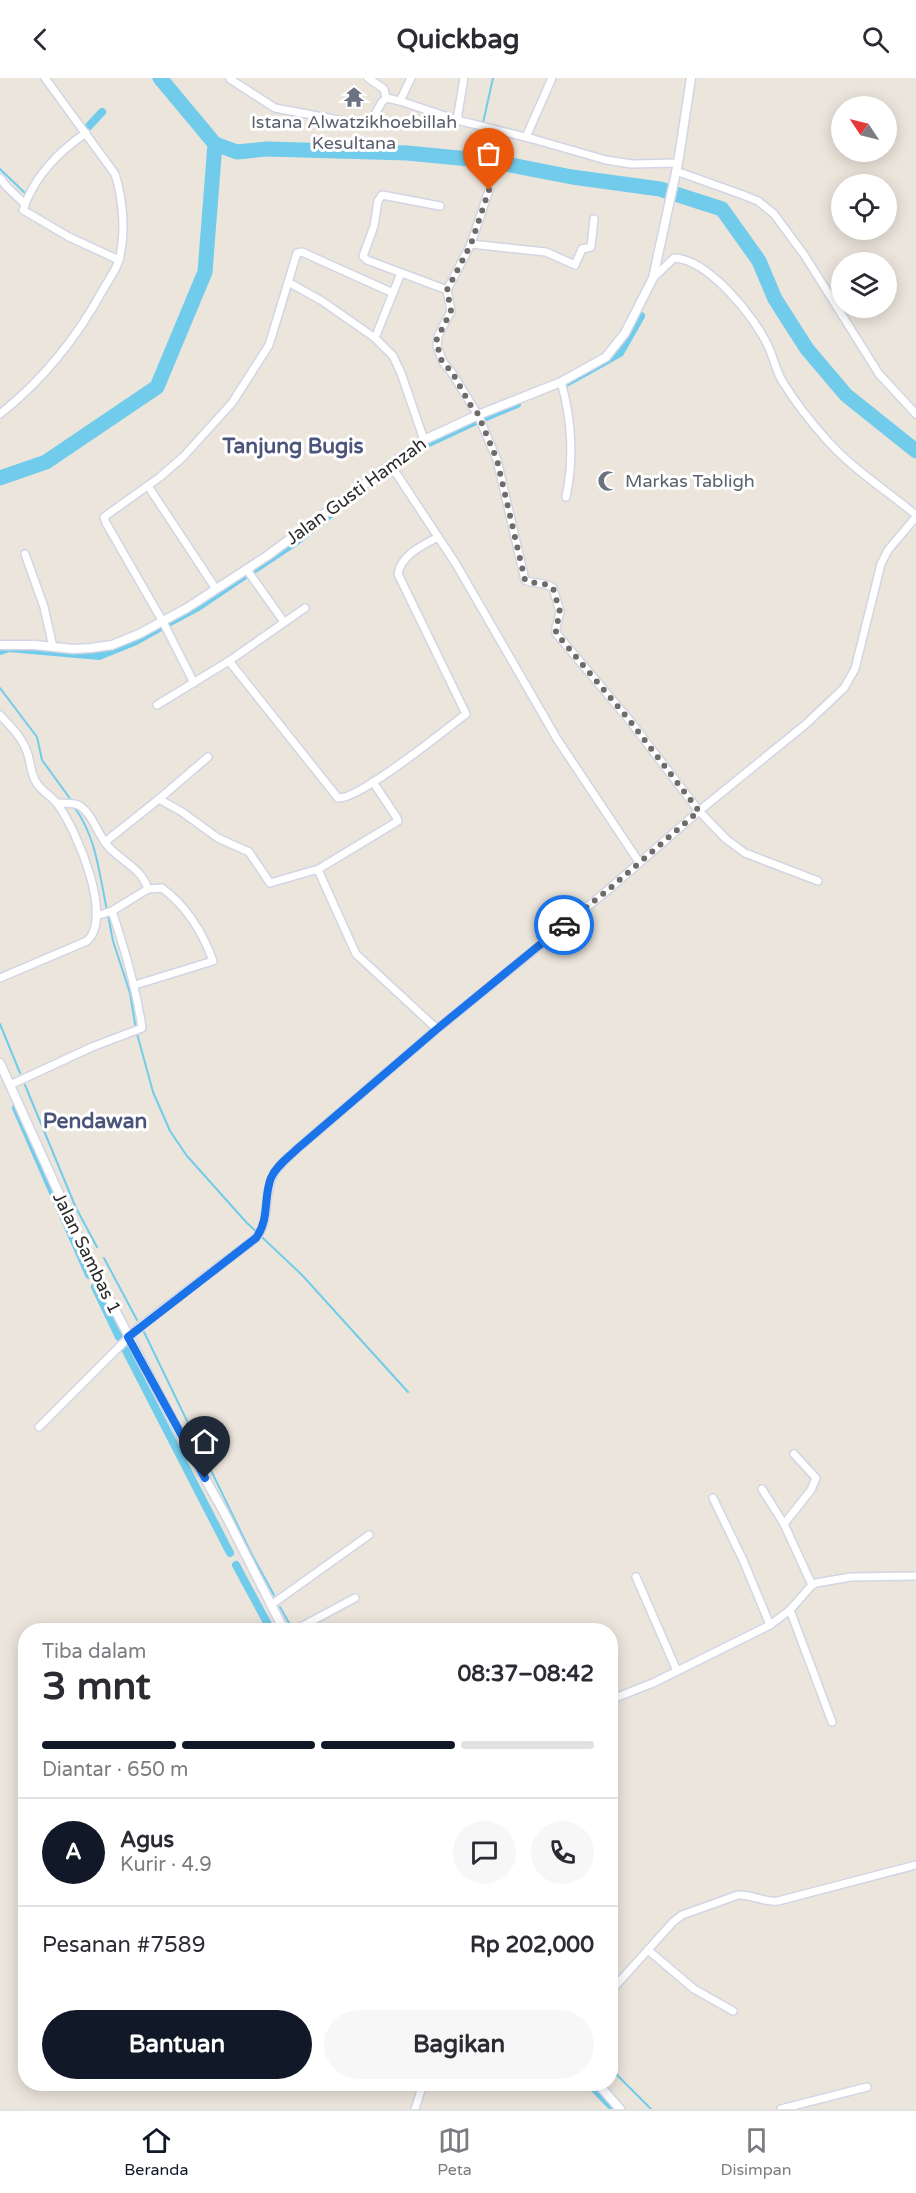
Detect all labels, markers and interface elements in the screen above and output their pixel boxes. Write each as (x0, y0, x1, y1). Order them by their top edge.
icon: back (24, 23, 57, 56)
text: Quickbag (396, 23, 520, 56)
icon: search (859, 23, 892, 56)
temple icon: Istana Alwatzikhoebillah Kesultana (342, 85, 366, 109)
north arrow (831, 96, 897, 162)
map controls (831, 96, 897, 318)
place label: Istana Alwatzikhoebillah Kesultana (251, 111, 457, 154)
pin (463, 128, 514, 190)
icon: bag (472, 137, 505, 170)
button: locate (831, 174, 897, 240)
button: layers (831, 252, 897, 318)
street label: Jalan Gusti Hamzah (281, 433, 431, 549)
district label: Tanjung Bugis (221, 434, 364, 459)
mosque icon: Markas Tabligh (596, 469, 620, 493)
place label: Markas Tabligh (625, 470, 755, 492)
courier (534, 895, 594, 955)
icon: car (548, 909, 581, 942)
district label: Pendawan (43, 1109, 147, 1134)
street label: Jalan Sambas 1 (48, 1189, 126, 1317)
pin (179, 1416, 230, 1478)
icon: home (188, 1425, 221, 1458)
text: Tiba dalam (42, 1640, 146, 1664)
text: 08:37–08:42 (457, 1661, 594, 1687)
text: 3 mnt (42, 1663, 151, 1710)
text: Diantar · 650 m (42, 1758, 188, 1782)
button: chat (453, 1821, 516, 1884)
button: phone (531, 1821, 594, 1884)
text: Agus (120, 1827, 174, 1853)
text: A (65, 1839, 82, 1865)
text: Kurir · 4.9 (120, 1853, 212, 1877)
text: Pesanan #7589 (42, 1932, 205, 1958)
text: Rp 202,000 (470, 1932, 594, 1958)
button: Bantuan (42, 2010, 312, 2079)
button: Bagikan (324, 2010, 594, 2079)
tab: Beranda (124, 2124, 188, 2180)
tab: Peta (437, 2124, 472, 2180)
tab: Disimpan (721, 2124, 792, 2180)

